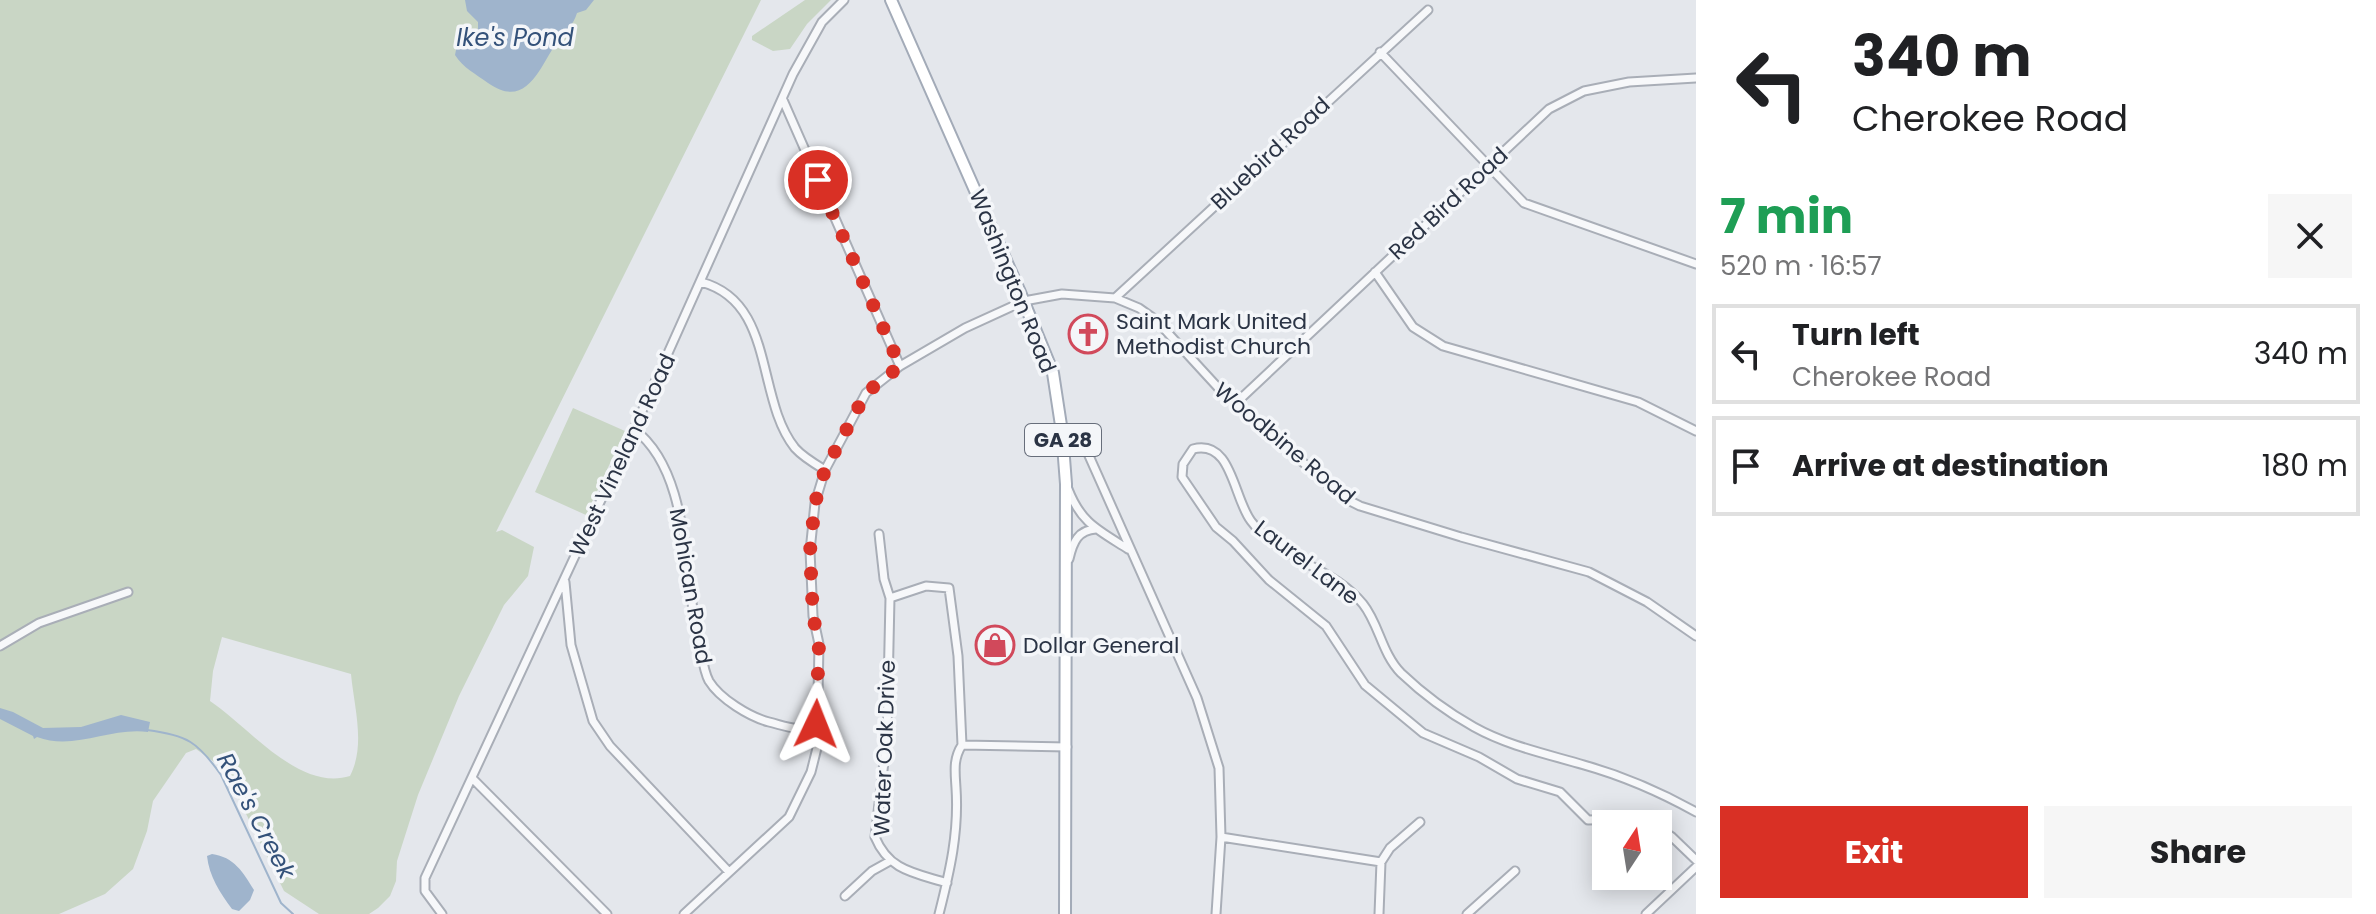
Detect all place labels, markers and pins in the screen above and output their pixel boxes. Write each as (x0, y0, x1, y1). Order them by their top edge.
pin (784, 146, 852, 214)
place label: Saint Mark United Methodist Church (1116, 306, 1311, 362)
church icon: Saint Mark United Methodist Church (1067, 313, 1109, 355)
shop icon: Dollar General (974, 624, 1016, 666)
place label: Dollar General (1023, 630, 1179, 661)

